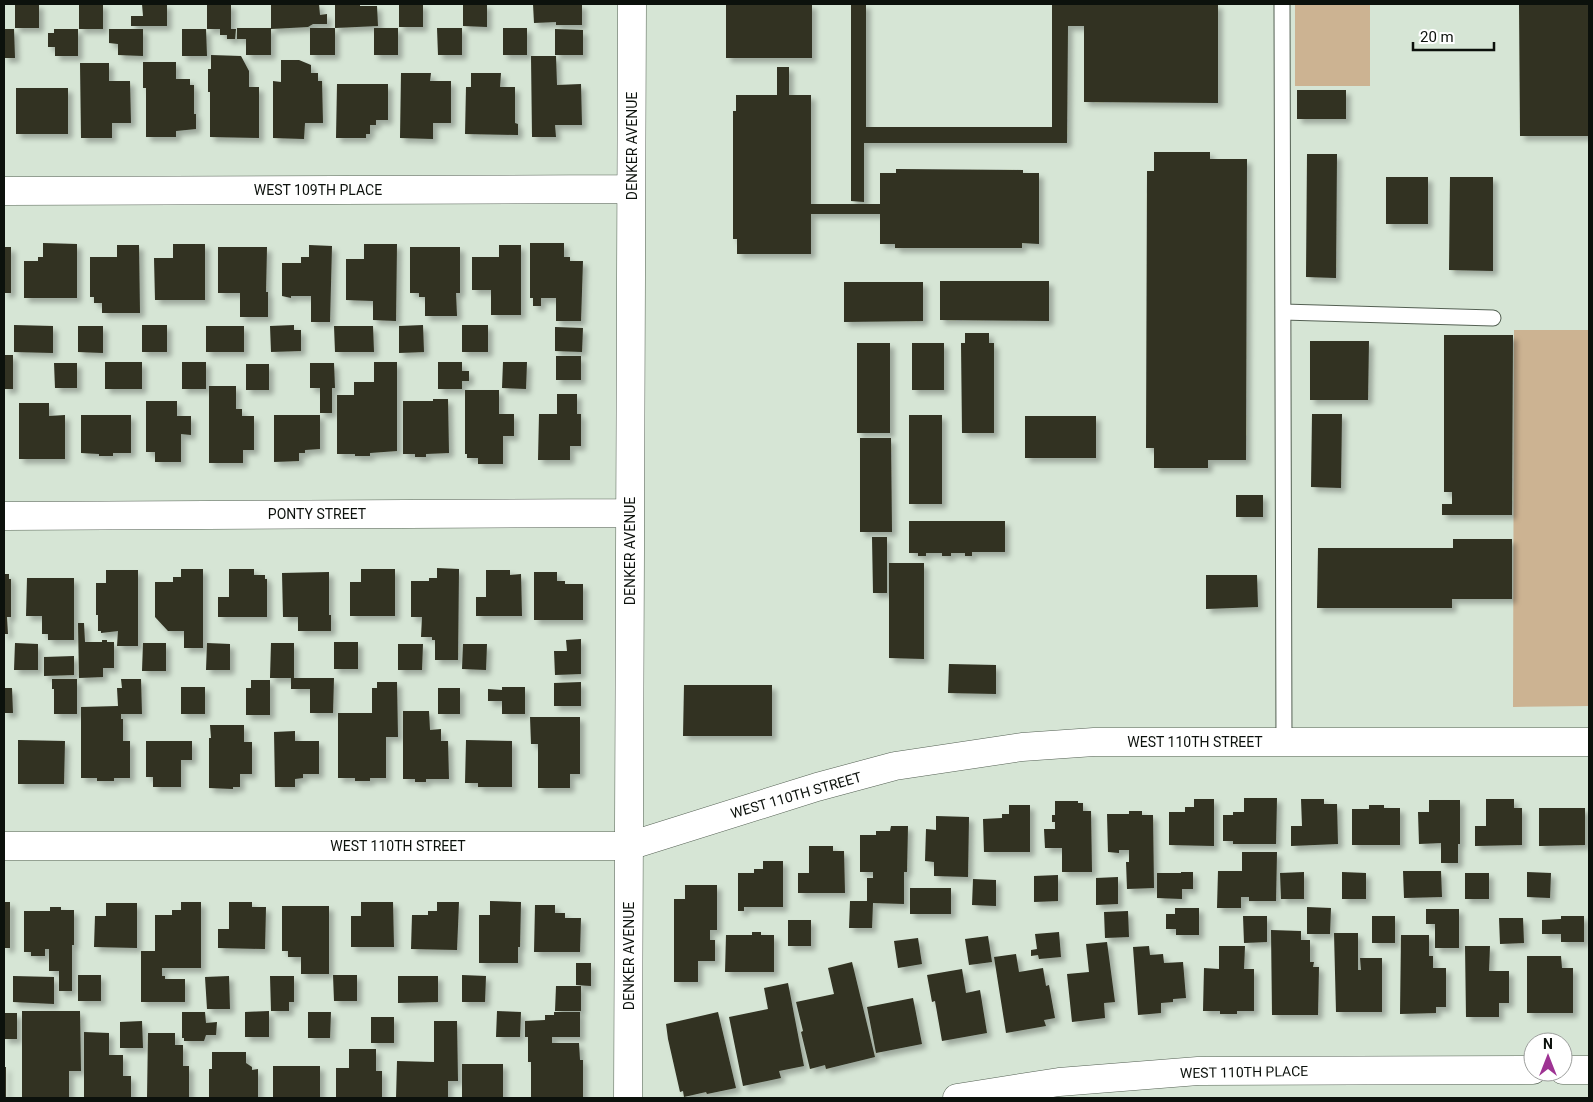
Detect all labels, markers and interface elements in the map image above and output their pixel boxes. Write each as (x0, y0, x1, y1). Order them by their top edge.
scale bar (1413, 20, 1494, 52)
text: 20 m (1420, 28, 1454, 46)
street label: DENKER AVENUE (624, 92, 640, 200)
street label: WEST 109TH PLACE (254, 182, 382, 198)
street label: DENKER AVENUE (622, 497, 638, 605)
street label: PONTY STREET (268, 506, 367, 522)
street label: WEST 110TH STREET (1127, 734, 1263, 750)
street label: WEST 110TH STREET (729, 768, 864, 821)
street label: WEST 110TH STREET (330, 838, 466, 854)
street label: DENKER AVENUE (621, 902, 637, 1010)
north arrow (1523, 1032, 1573, 1082)
text: N (1543, 1036, 1553, 1052)
street label: WEST 110TH PLACE (1180, 1063, 1308, 1081)

